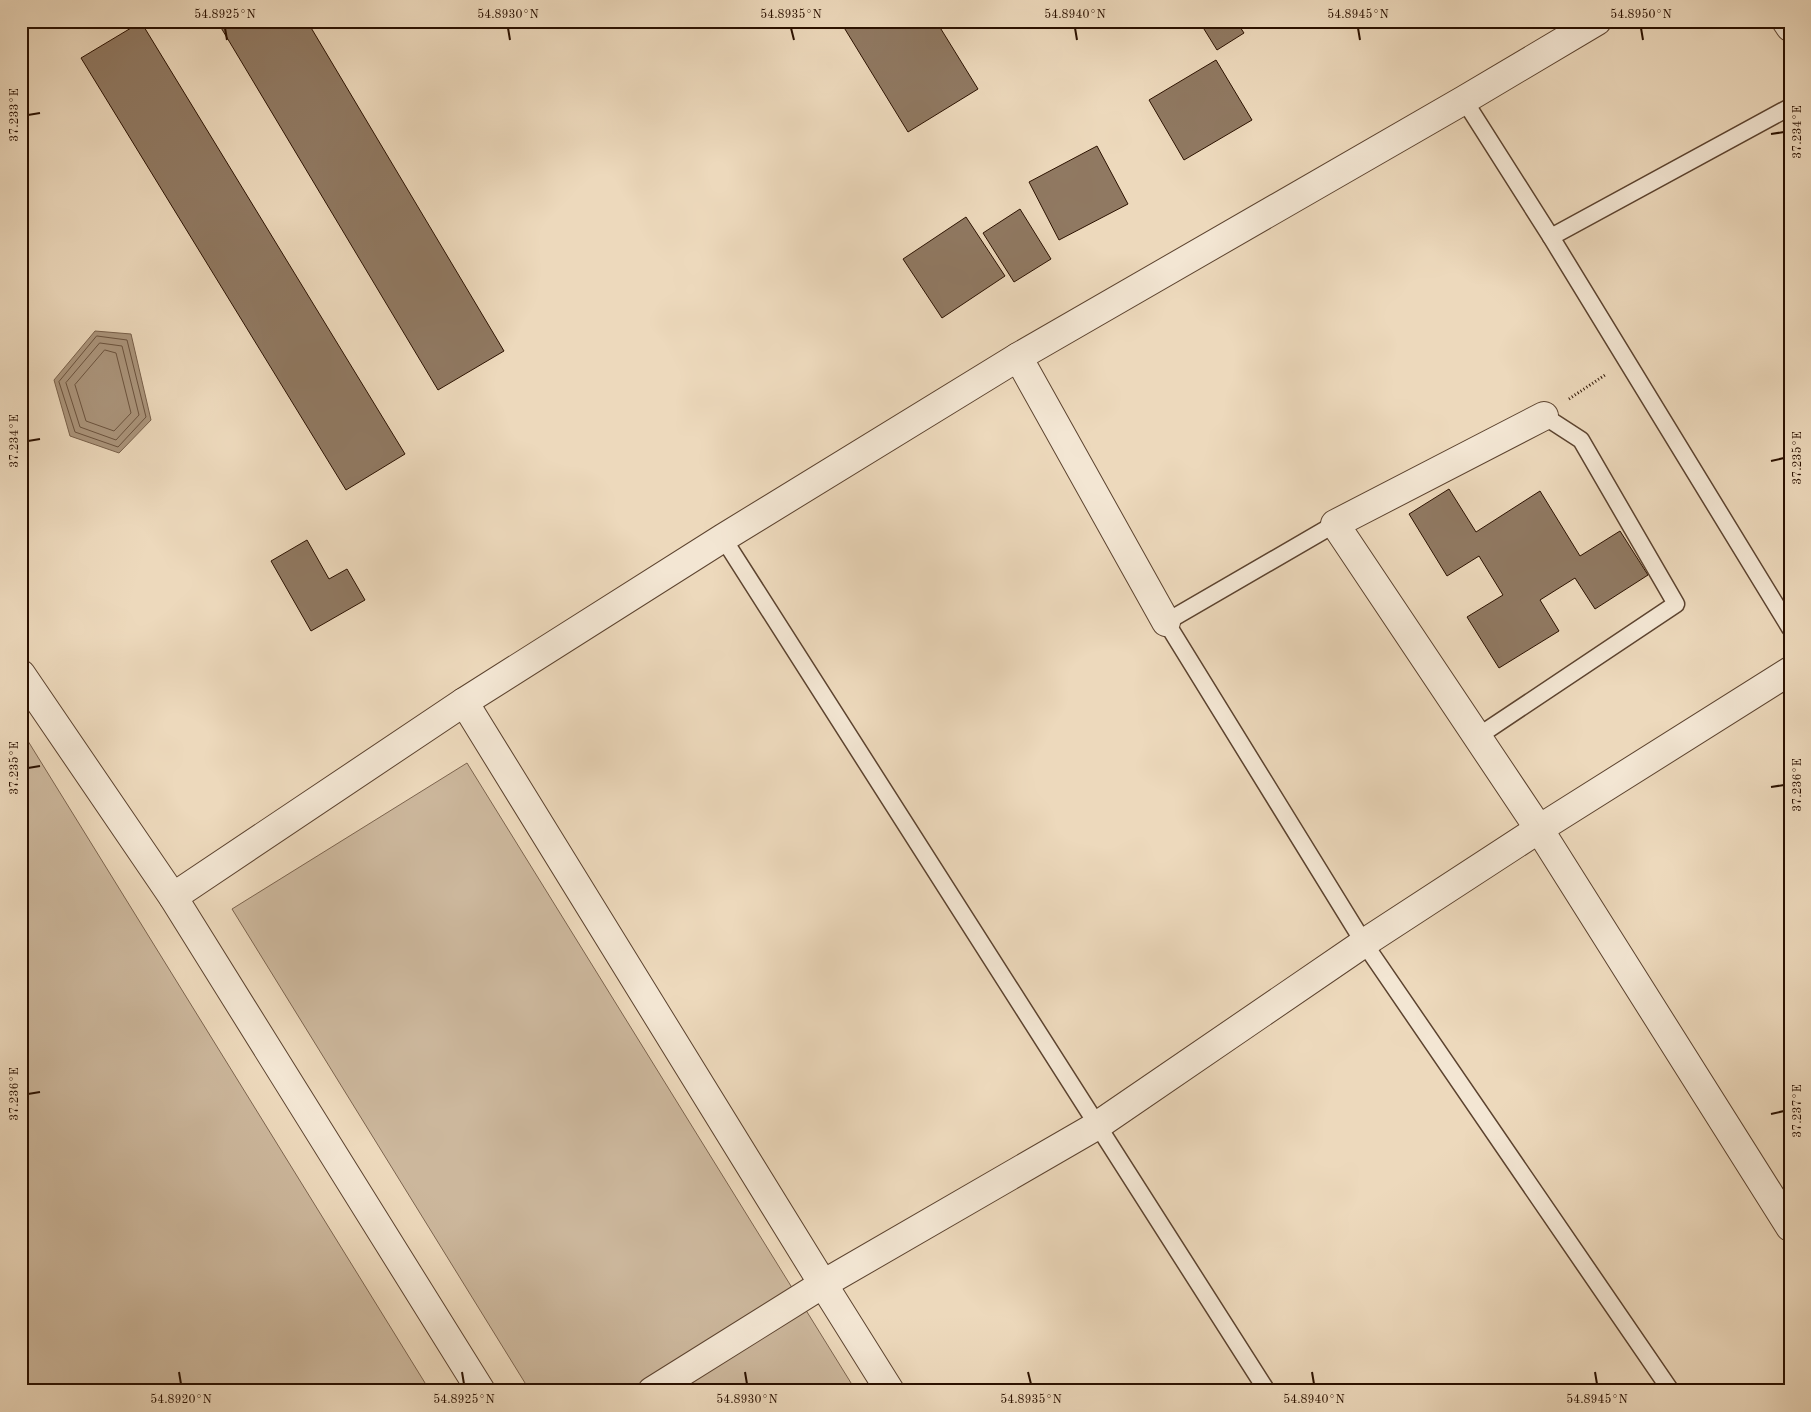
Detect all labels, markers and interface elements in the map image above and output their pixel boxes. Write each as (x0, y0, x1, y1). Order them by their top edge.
text: 54.8925°N (194, 8, 256, 21)
text: 54.8930°N (477, 8, 539, 21)
text: 54.8935°N (760, 8, 822, 21)
text: 54.8940°N (1044, 8, 1106, 21)
text: 54.8945°N (1327, 8, 1389, 21)
text: 54.8950°N (1610, 8, 1672, 21)
text: 37.233°E (9, 88, 21, 142)
text: 37.234°E (1792, 105, 1804, 159)
text: 37.234°E (9, 414, 21, 468)
text: 37.235°E (1791, 431, 1804, 485)
text: 37.235°E (8, 741, 21, 795)
text: 37.236°E (1792, 758, 1804, 812)
text: 37.236°E (9, 1067, 21, 1121)
text: 37.237°E (1792, 1084, 1804, 1138)
text: 54.8920°N (150, 1393, 212, 1406)
text: 54.8925°N (433, 1393, 495, 1406)
text: 54.8930°N (716, 1393, 778, 1406)
text: 54.8935°N (1000, 1393, 1062, 1406)
text: 54.8940°N (1283, 1393, 1345, 1406)
text: 54.8945°N (1566, 1393, 1628, 1406)

